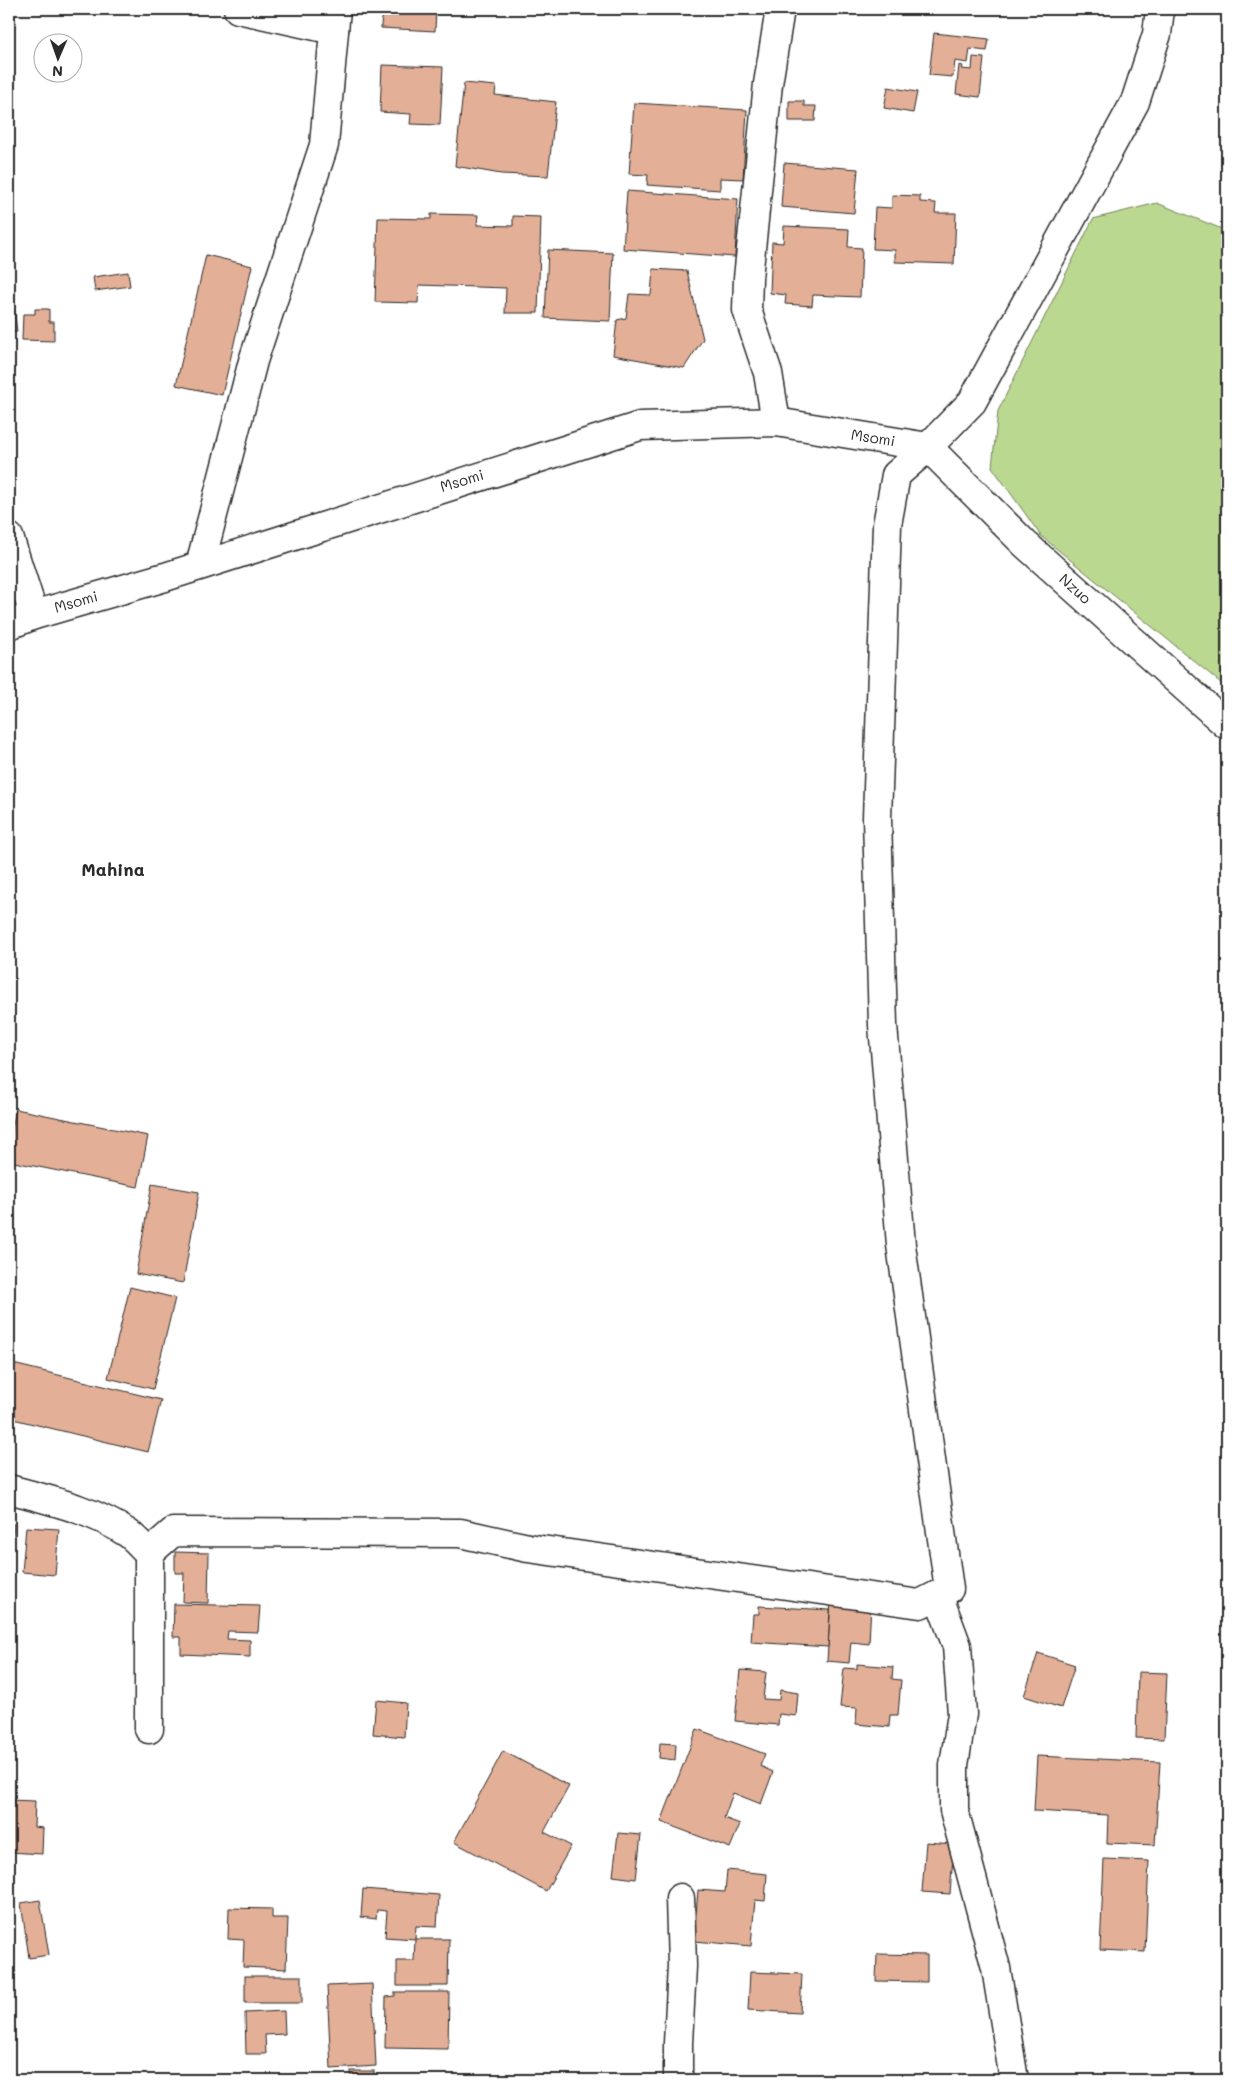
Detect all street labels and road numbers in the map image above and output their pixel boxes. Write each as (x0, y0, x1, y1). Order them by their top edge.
street label: Msomi (850, 424, 897, 450)
street label: Msomi (437, 464, 486, 496)
street label: Nzuo (1055, 569, 1096, 608)
street label: Msomi (51, 585, 100, 617)

